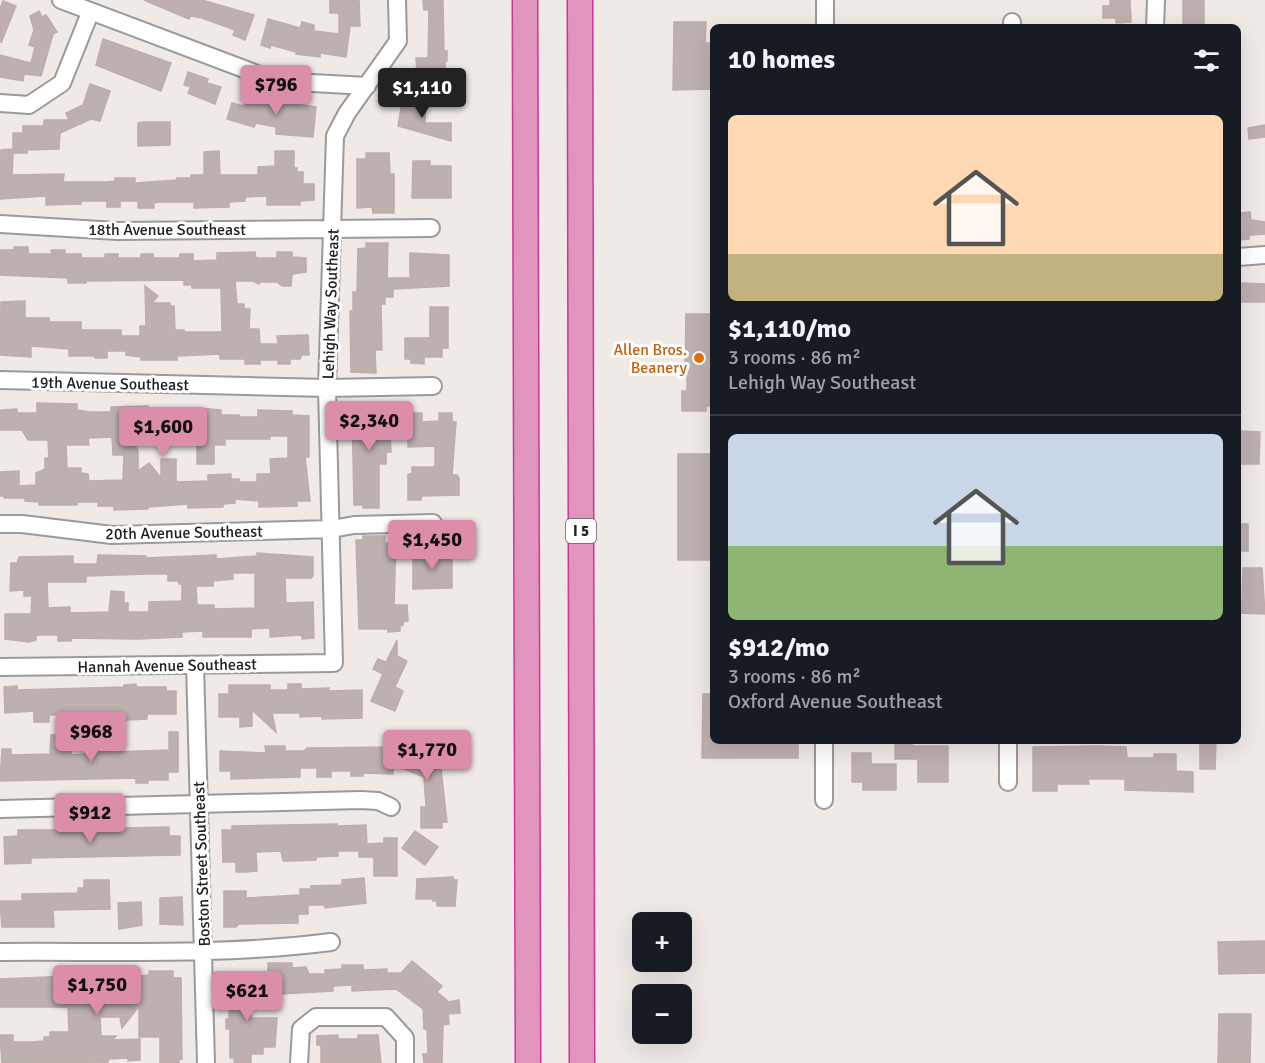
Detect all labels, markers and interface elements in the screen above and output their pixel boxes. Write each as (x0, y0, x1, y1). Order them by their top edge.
text: 10 homes (728, 44, 835, 76)
icon: filters (1190, 44, 1223, 77)
pin: $796 (240, 65, 312, 116)
pin: $1,110 (373, 68, 471, 119)
text: $796 (254, 72, 298, 97)
text: $1,110 (392, 75, 452, 100)
icon: home (922, 154, 1030, 262)
street label: 18th Avenue Southeast (88, 220, 246, 240)
street label: Lehigh Way Southeast (318, 228, 344, 380)
text: $1,110/mo (728, 313, 851, 345)
place label: Allen Bros. Beanery (614, 340, 688, 378)
text: 3 rooms · 86 m² (728, 345, 861, 370)
marker: Allen Bros. Beanery (692, 351, 706, 365)
text: Lehigh Way Southeast (728, 370, 916, 395)
street label: 19th Avenue Southeast (31, 373, 189, 395)
pin: $2,340 (320, 401, 418, 452)
pin: $1,600 (114, 407, 212, 458)
text: $2,340 (339, 408, 399, 433)
text: $1,600 (133, 414, 193, 439)
icon: home (922, 473, 1030, 581)
road number: I 5 (566, 519, 596, 543)
pin: $1,450 (383, 520, 481, 571)
street label: 20th Avenue Southeast (105, 522, 263, 544)
text: $1,450 (402, 527, 462, 552)
text: $912/mo (728, 632, 829, 664)
street label: Hannah Avenue Southeast (77, 654, 257, 678)
text: 3 rooms · 86 m² (728, 664, 861, 689)
text: Oxford Avenue Southeast (728, 689, 943, 714)
pin: $968 (55, 712, 127, 763)
text: $968 (69, 719, 113, 744)
pin: $1,770 (378, 730, 476, 781)
text: $1,770 (397, 737, 457, 762)
street label: Boston Street Southeast (189, 781, 215, 947)
pin: $912 (54, 793, 126, 844)
text: $912 (68, 800, 112, 825)
map controls (632, 912, 692, 1044)
button: + (632, 912, 692, 972)
pin: $1,750 (48, 965, 146, 1016)
pin: $621 (211, 971, 283, 1022)
text: $1,750 (67, 972, 127, 997)
text: $621 (225, 978, 269, 1003)
button: − (632, 984, 692, 1044)

